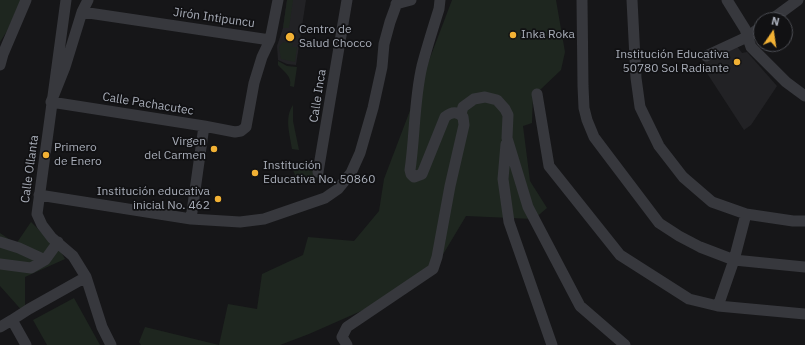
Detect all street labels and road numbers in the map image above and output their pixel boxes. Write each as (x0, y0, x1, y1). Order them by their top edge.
street label: Jirón Intipuncu (172, 5, 256, 31)
street label: Calle Inca (307, 68, 329, 124)
street label: Calle Pachacutec (101, 90, 195, 118)
street label: Calle Ollanta (18, 134, 42, 204)

